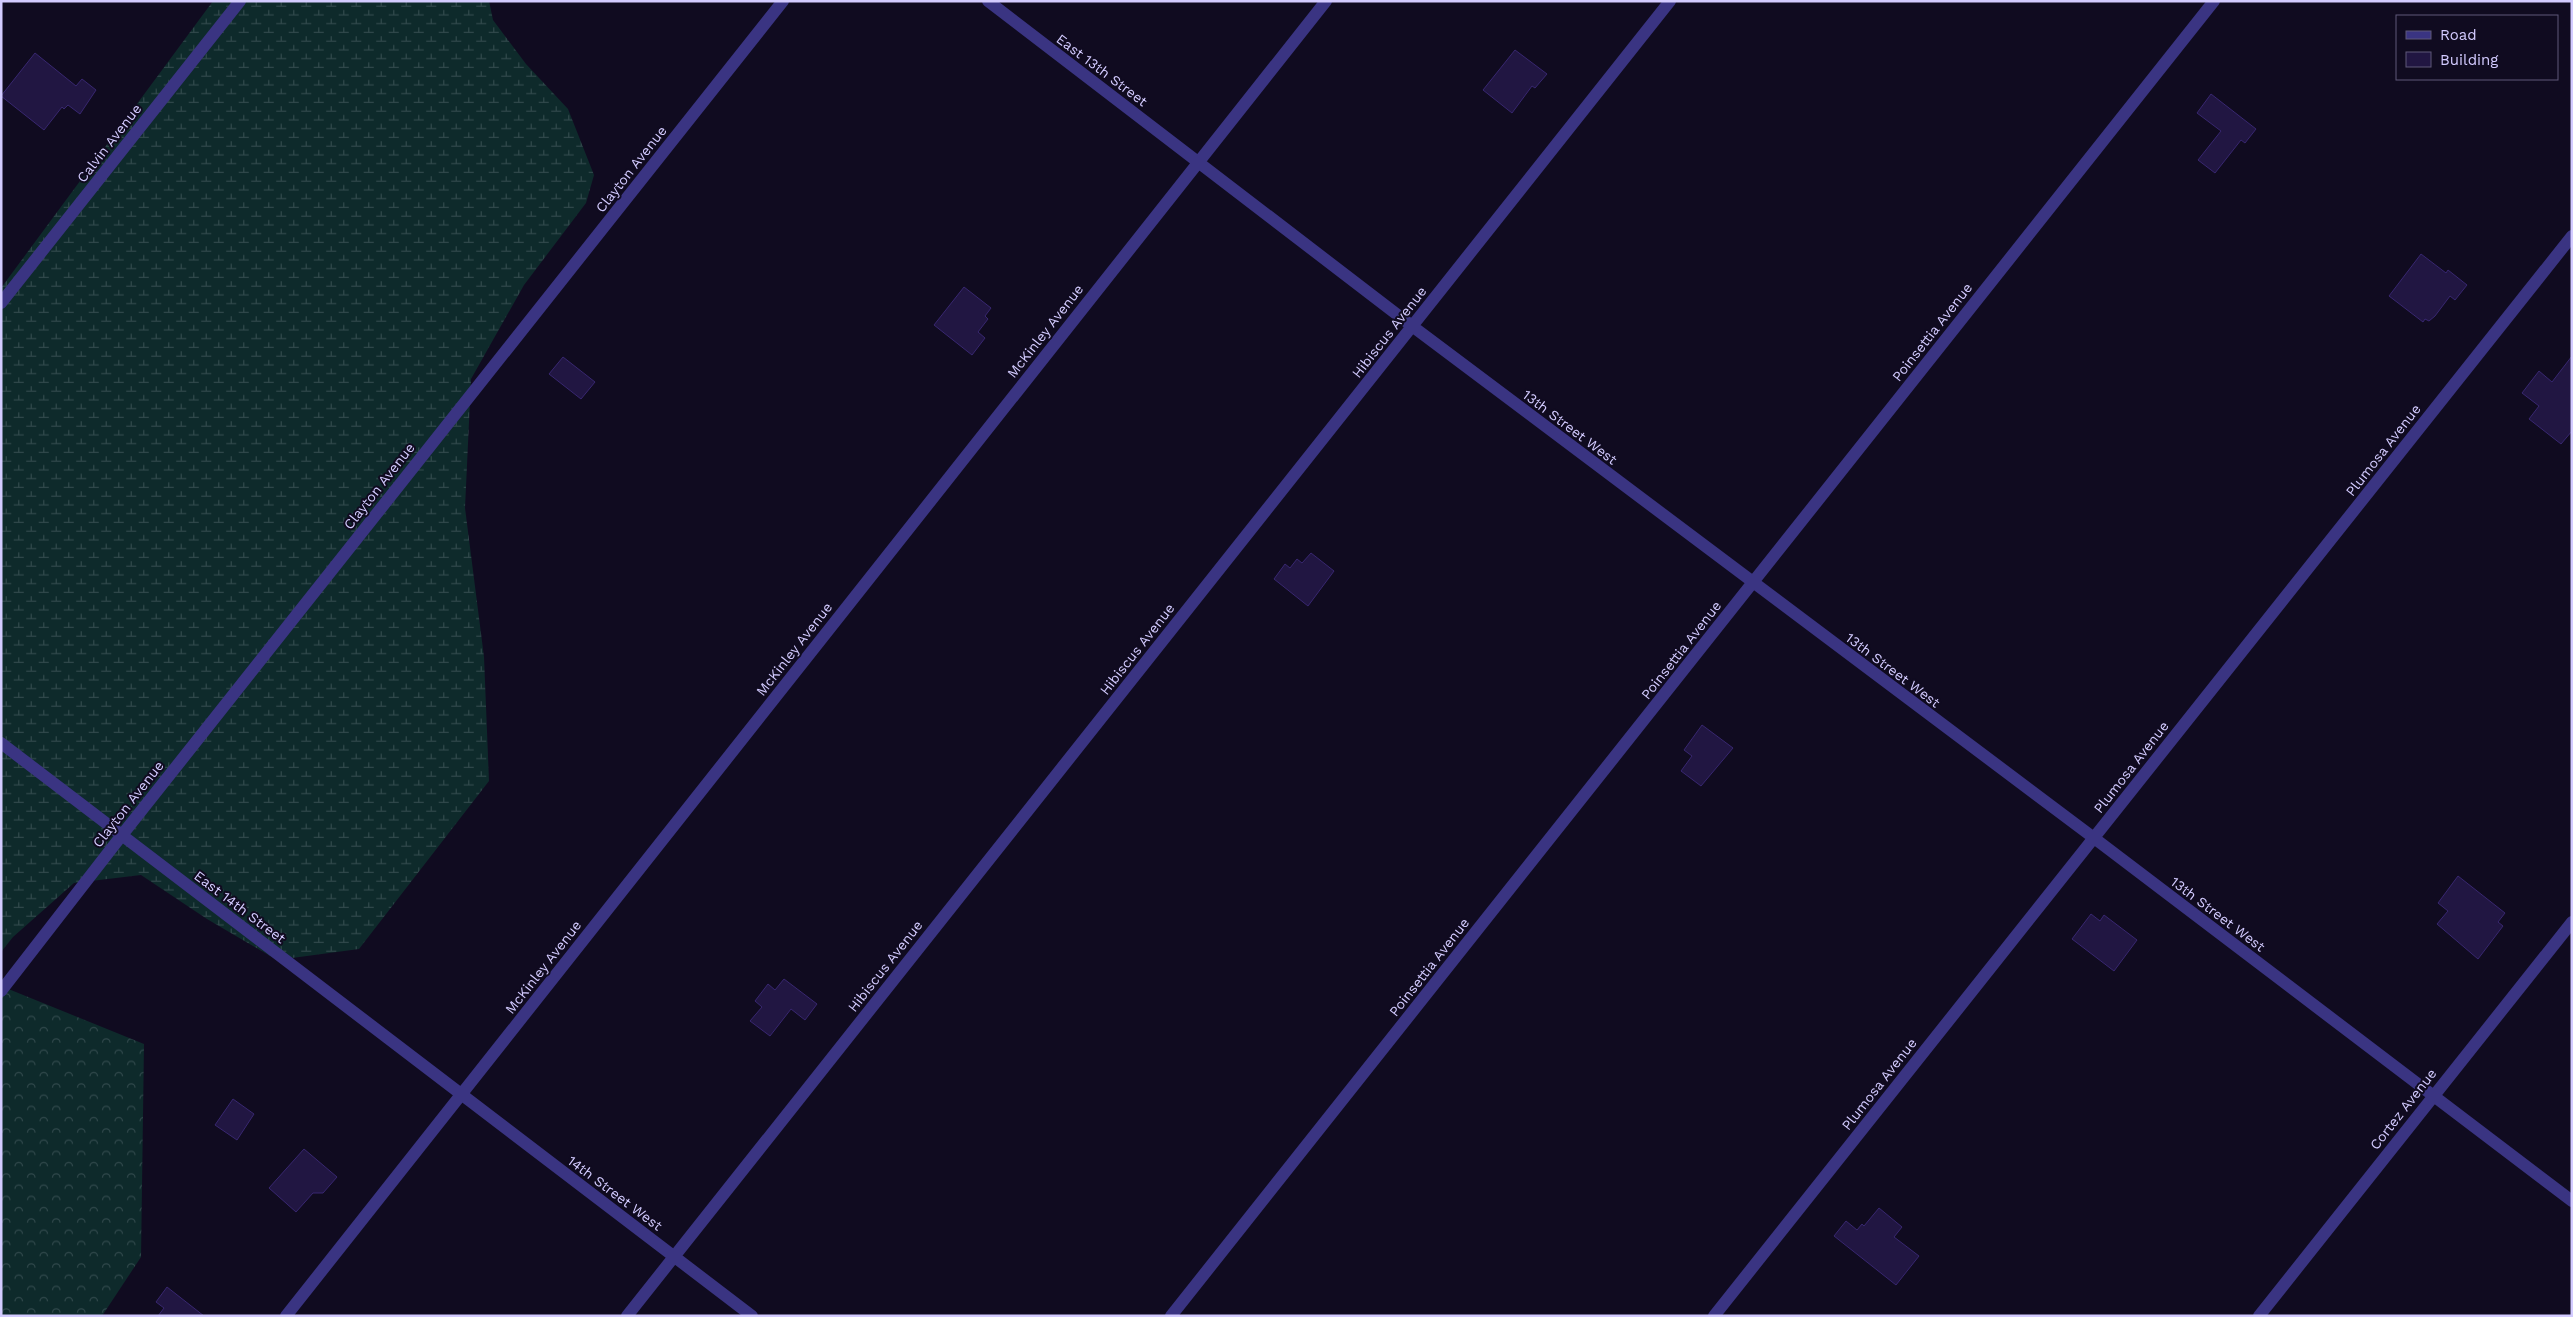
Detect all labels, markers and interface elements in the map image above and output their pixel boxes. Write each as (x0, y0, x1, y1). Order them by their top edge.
legend (2396, 15, 2558, 80)
text: Road (2440, 26, 2477, 44)
street label: East 13th Street (1053, 31, 1151, 109)
text: Building (2440, 51, 2498, 69)
street label: Calvin Avenue (73, 101, 145, 185)
street label: Clayton Avenue (592, 123, 670, 215)
street label: Poinsettia Avenue (1889, 280, 1975, 384)
street label: McKinley Avenue (1004, 281, 1086, 381)
street label: Hibiscus Avenue (1348, 283, 1430, 381)
street label: 13th Street West (1520, 386, 1620, 468)
street label: Plumosa Avenue (2342, 401, 2424, 499)
street label: Clayton Avenue (340, 440, 418, 532)
street label: Poinsettia Avenue (1638, 598, 1724, 702)
street label: McKinley Avenue (753, 599, 835, 699)
street label: Hibiscus Avenue (1096, 600, 1178, 698)
street label: 13th Street West (1843, 629, 1943, 711)
street label: Plumosa Avenue (2090, 718, 2172, 816)
street label: Clayton Avenue (89, 758, 167, 850)
street label: East 14th Street (191, 867, 289, 947)
street label: 13th Street West (2168, 873, 2268, 955)
street label: Poinsettia Avenue (1386, 915, 1472, 1019)
street label: McKinley Avenue (502, 917, 584, 1017)
street label: Hibiscus Avenue (844, 917, 926, 1015)
street label: Plumosa Avenue (1838, 1035, 1920, 1133)
street label: Cortez Avenue (2366, 1065, 2440, 1153)
street label: 14th Street West (565, 1152, 666, 1234)

